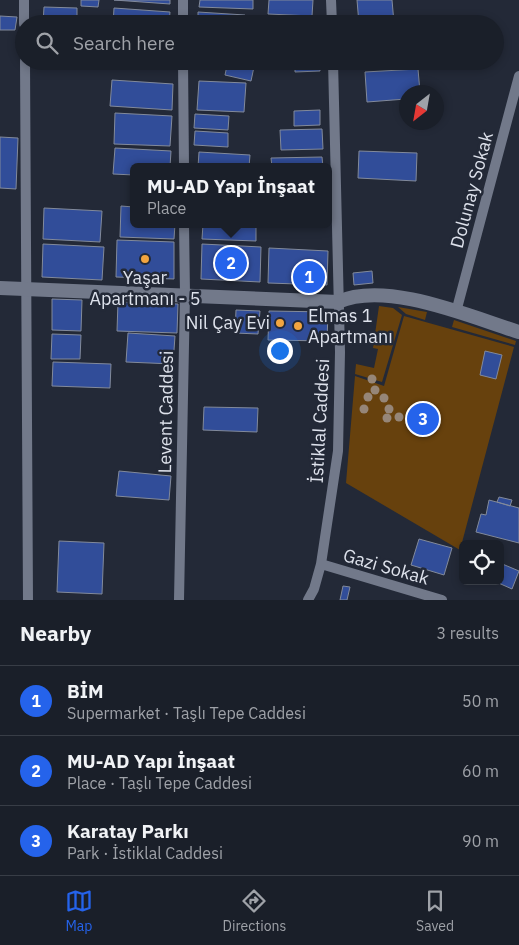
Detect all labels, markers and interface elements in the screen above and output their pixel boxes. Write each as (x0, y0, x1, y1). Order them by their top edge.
search box (15, 15, 504, 70)
icon: search (33, 29, 61, 57)
text: Search here (73, 31, 175, 55)
north arrow (399, 85, 444, 130)
street label: Dolunay Sokak (445, 129, 498, 250)
popup (130, 163, 332, 228)
text: MU-AD Yapı İnşaat (147, 174, 315, 198)
text: Place (147, 198, 186, 218)
pin: 2 (215, 244, 247, 282)
marker: Yaşar Apartmanı - 5 (139, 253, 151, 265)
pin: 1 (293, 258, 325, 296)
place label: Yaşar Apartmanı - 5 (89, 266, 201, 310)
place label: Elmas 1 Apartmanı (308, 304, 393, 348)
place label: Nil Çay Evi (186, 311, 270, 334)
marker: Nil Çay Evi (274, 317, 286, 329)
marker: Elmas 1 Apartmanı (292, 320, 304, 332)
your location (267, 338, 293, 364)
street label: Levent Caddesi (153, 350, 178, 474)
street label: İstiklal Caddesi (305, 358, 334, 484)
pin: 3 (407, 400, 439, 438)
map controls (459, 540, 504, 585)
button: locate (459, 540, 504, 585)
street label: Gazi Sokak (341, 543, 432, 590)
text: Nearby (20, 619, 91, 647)
text: 3 results (436, 623, 499, 643)
text: BİM (67, 679, 103, 703)
text: 1 (31, 691, 41, 711)
text: 50 m (462, 691, 499, 711)
text: Supermarket · Taşlı Tepe Caddesi (67, 703, 306, 723)
text: MU-AD Yapı İnşaat (67, 749, 235, 773)
text: 2 (31, 761, 41, 781)
text: 60 m (462, 761, 499, 781)
text: Place · Taşlı Tepe Caddesi (67, 773, 252, 793)
text: Karatay Parkı (67, 819, 189, 843)
text: 3 (31, 831, 41, 851)
text: 90 m (462, 831, 499, 851)
text: Park · İstiklal Caddesi (67, 843, 223, 863)
tab: Map (65, 887, 93, 935)
tab: Directions (223, 887, 286, 935)
tab: Saved (416, 887, 454, 935)

